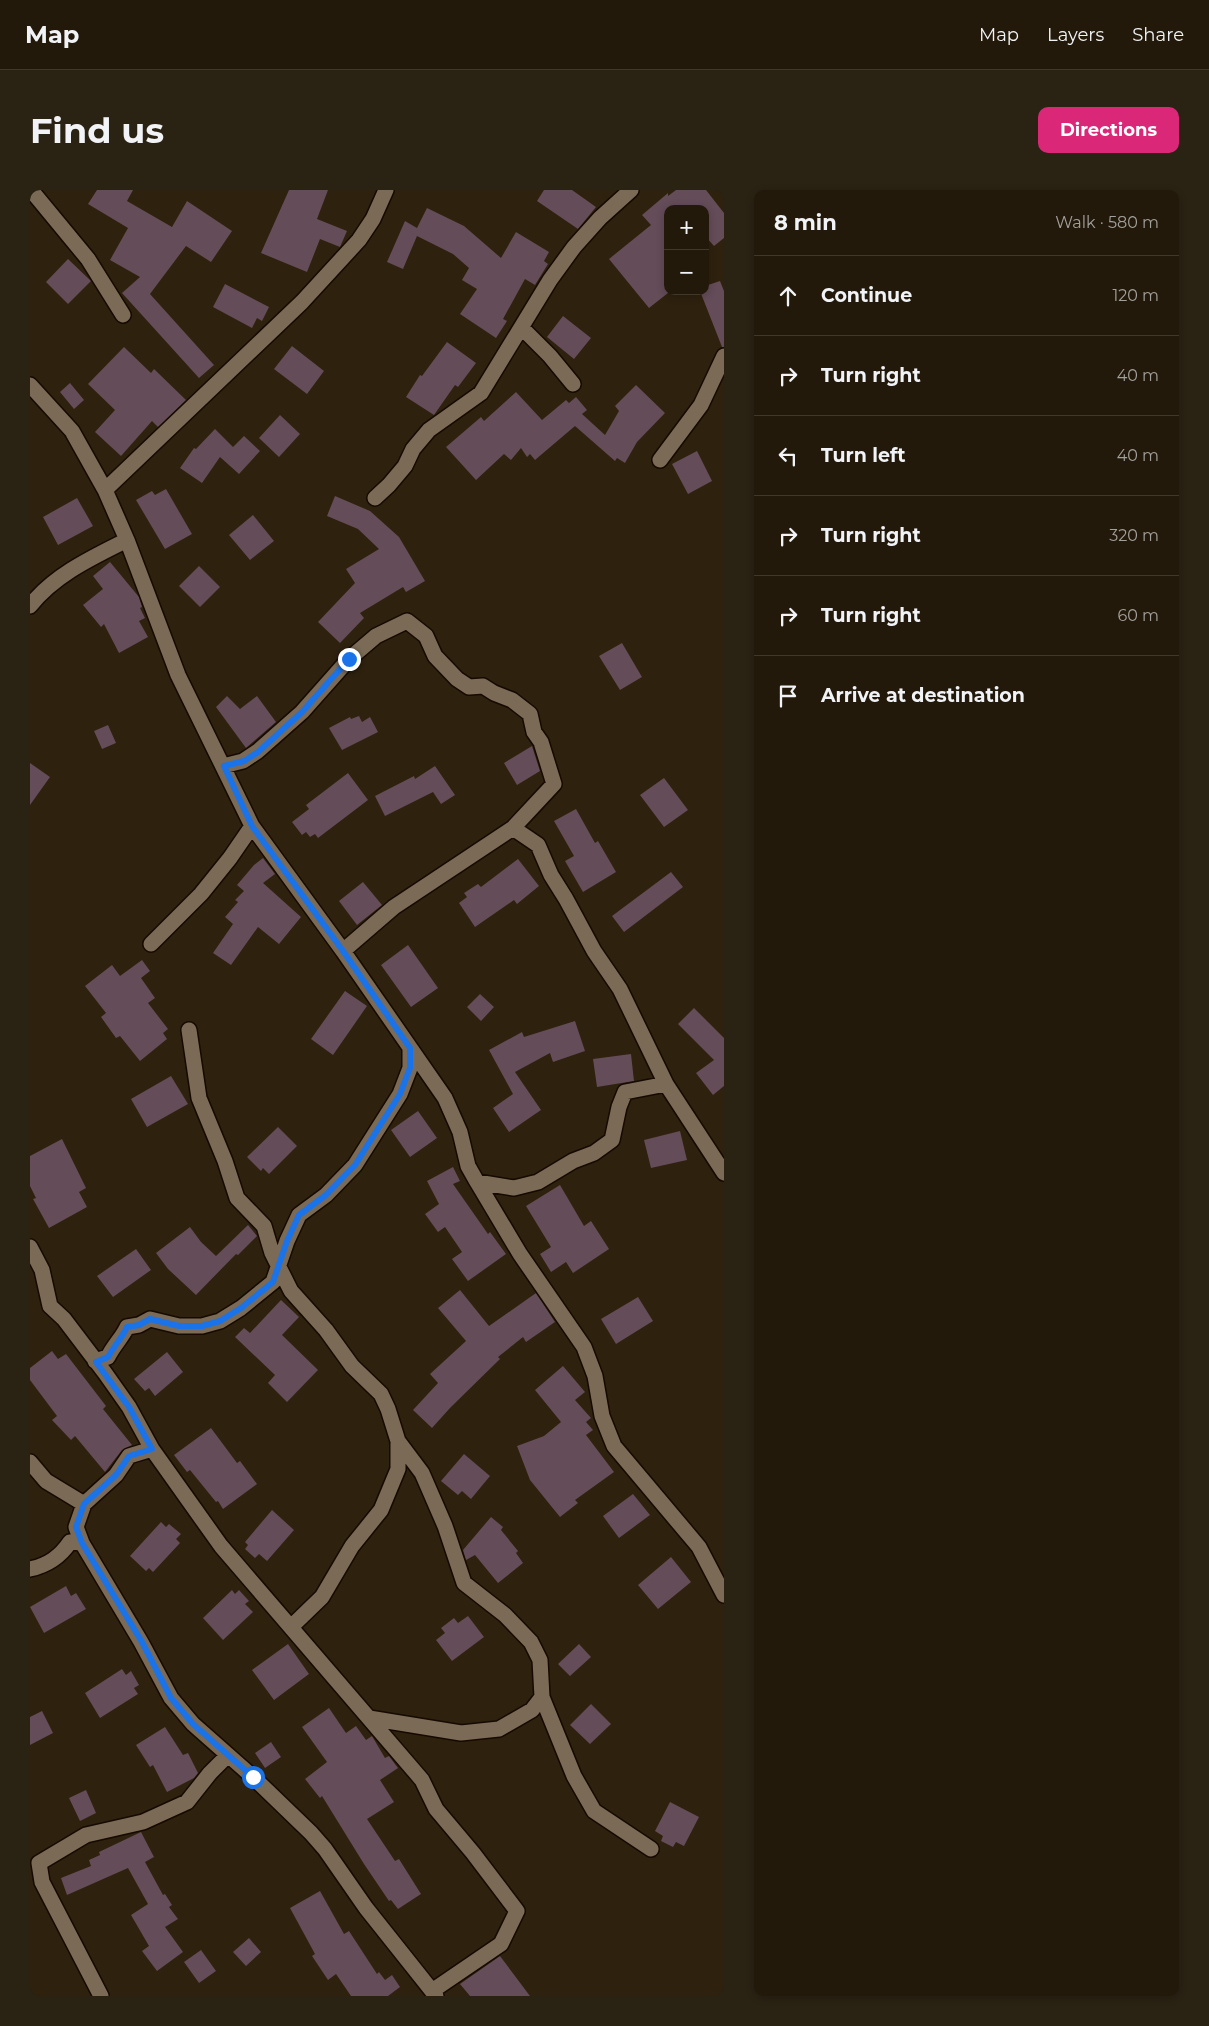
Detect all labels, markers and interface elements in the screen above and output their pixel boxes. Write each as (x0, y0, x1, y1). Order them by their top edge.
text: Map (25, 20, 79, 49)
text: Map (979, 24, 1019, 46)
text: Layers (1047, 24, 1104, 46)
text: Share (1132, 24, 1184, 46)
button: Directions (1038, 107, 1179, 153)
text: Find us (30, 109, 164, 152)
map controls (664, 205, 709, 295)
button: + (664, 205, 709, 250)
text: 8 min (774, 210, 837, 235)
text: Walk · 580 m (1055, 213, 1159, 232)
button: − (664, 250, 709, 295)
icon: ahead (774, 282, 802, 310)
text: Continue (821, 284, 912, 307)
text: 120 m (1112, 286, 1159, 305)
icon: right (774, 362, 802, 390)
text: Turn right (821, 364, 921, 387)
text: 40 m (1117, 366, 1159, 385)
icon: left (774, 442, 802, 470)
text: Turn left (821, 444, 906, 467)
text: 40 m (1117, 446, 1159, 465)
icon: right (774, 522, 802, 550)
text: Turn right (821, 524, 921, 547)
text: 320 m (1109, 526, 1159, 545)
icon: right (774, 602, 802, 630)
text: Turn right (821, 604, 921, 627)
text: 60 m (1117, 606, 1159, 625)
route end (338, 648, 361, 671)
icon: arrive (774, 682, 802, 710)
text: Arrive at destination (821, 684, 1025, 707)
route start (242, 1766, 265, 1789)

